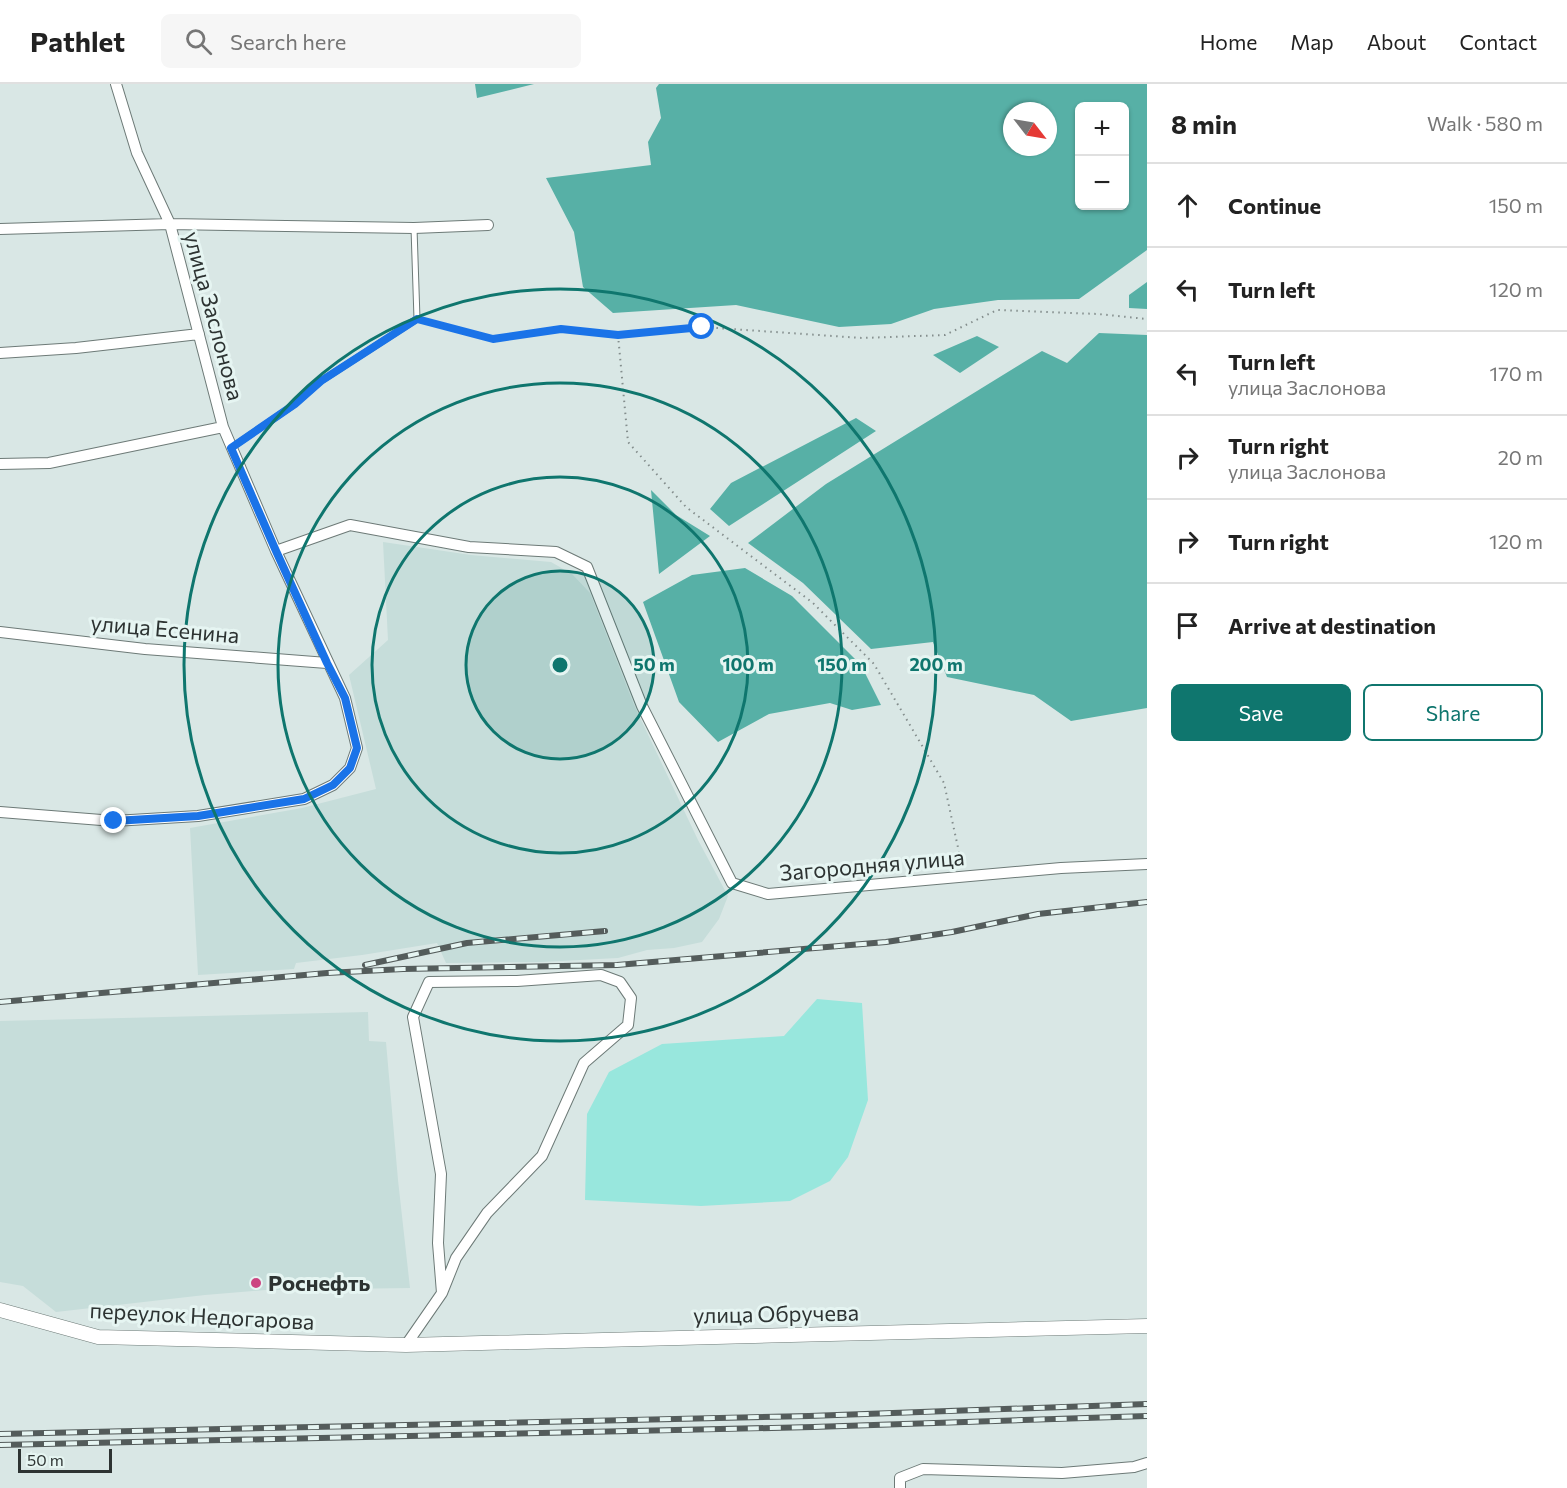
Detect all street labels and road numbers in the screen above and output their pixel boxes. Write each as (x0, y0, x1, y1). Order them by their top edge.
street label: улица Заслонова (179, 228, 250, 403)
street label: улица Есенина (90, 609, 240, 648)
street label: Загородняя улица (778, 843, 965, 886)
street label: переулок Недогарова (89, 1296, 315, 1335)
street label: улица Обручева (693, 1299, 859, 1328)

